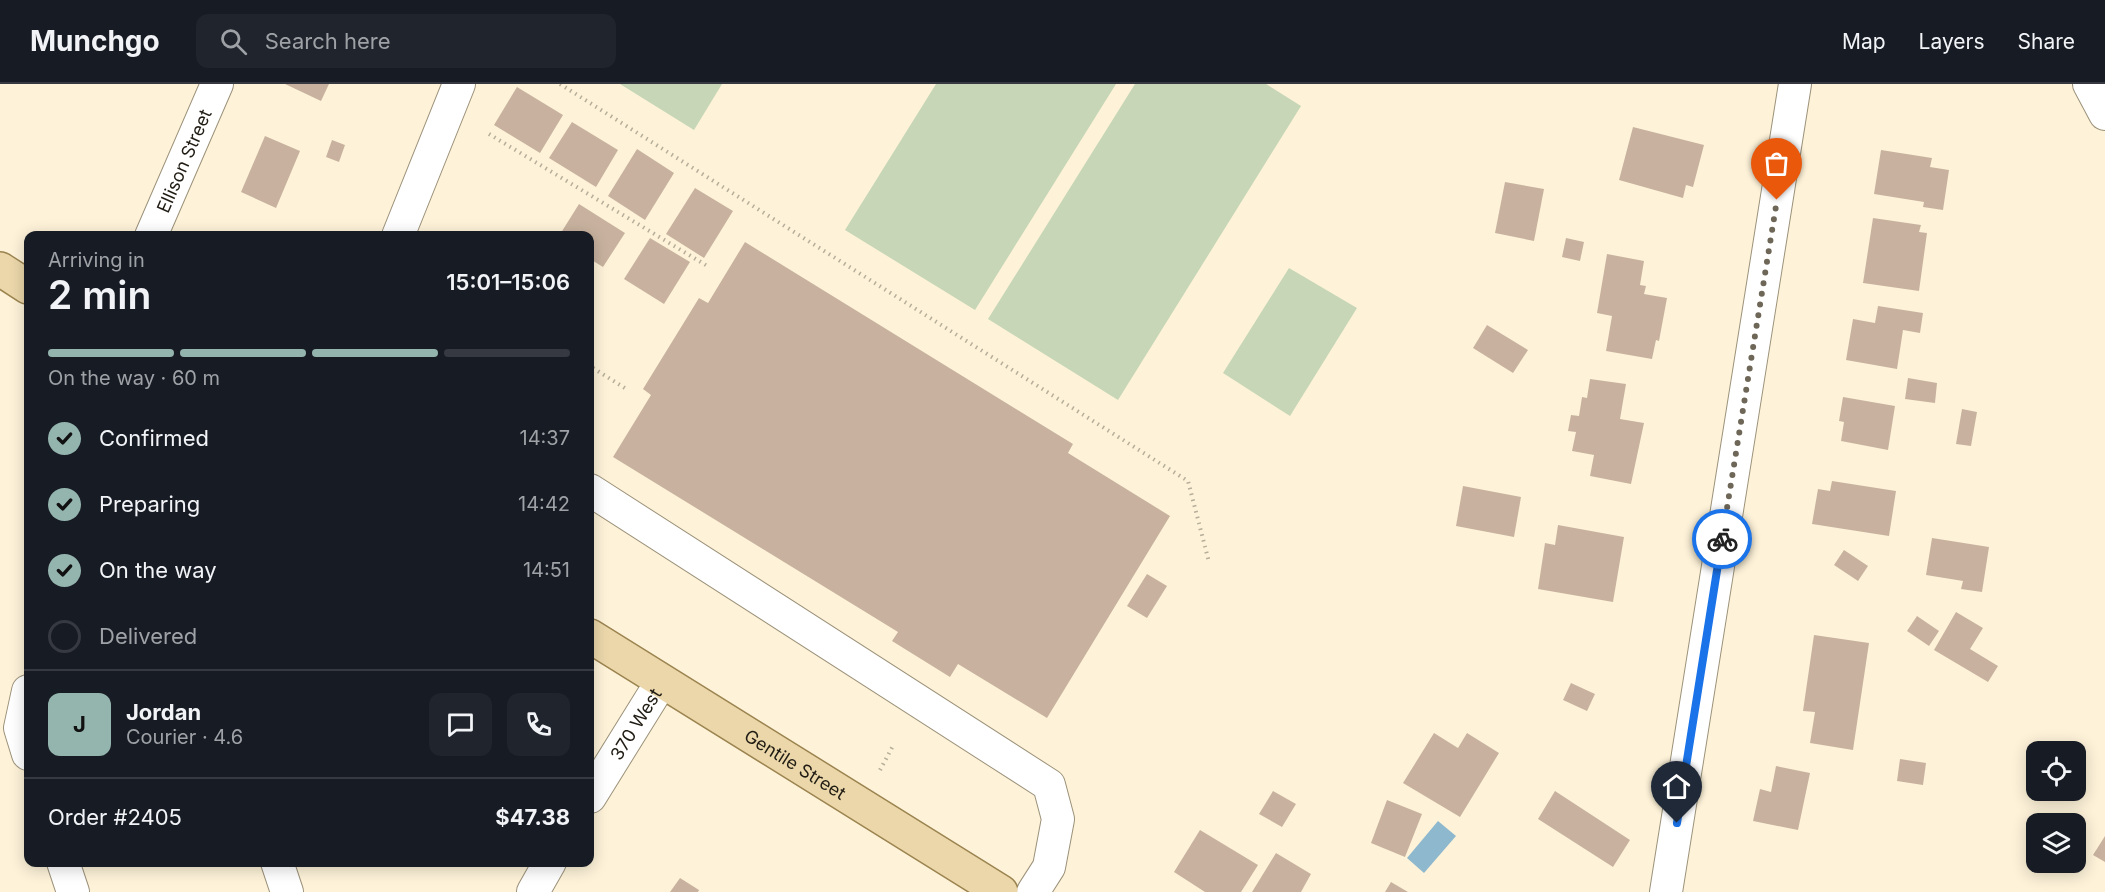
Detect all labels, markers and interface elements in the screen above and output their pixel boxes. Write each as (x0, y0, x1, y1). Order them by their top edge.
search box (196, 14, 616, 68)
text: Munchgo (30, 24, 160, 58)
icon: search (217, 25, 250, 58)
text: Search here (265, 28, 391, 54)
text: Map (1842, 29, 1886, 54)
text: Layers (1919, 29, 1985, 54)
text: Share (2018, 29, 2075, 54)
street label: Ellison Street (152, 106, 215, 216)
pin (1751, 138, 1802, 200)
icon: bag (1760, 147, 1793, 180)
text: Arriving in (48, 248, 145, 272)
text: 15:01–15:06 (446, 269, 570, 295)
text: 2 min (48, 271, 151, 318)
text: On the way · 60 m (48, 366, 220, 390)
icon: check (48, 422, 81, 455)
text: Confirmed (99, 425, 209, 451)
text: 14:37 (520, 426, 570, 450)
icon: check (48, 488, 81, 521)
text: Preparing (99, 491, 200, 517)
text: 14:42 (518, 492, 570, 516)
courier (1692, 509, 1752, 569)
icon: bike (1706, 523, 1739, 556)
icon: check (48, 554, 81, 587)
text: On the way (99, 557, 217, 583)
text: 14:51 (523, 558, 570, 582)
text: Delivered (99, 623, 197, 649)
street label: 370 West (605, 684, 665, 764)
button: chat (429, 693, 492, 756)
button: phone (507, 693, 570, 756)
text: Jordan (126, 699, 201, 725)
text: J (73, 711, 86, 737)
street label: Gentile Street (741, 724, 850, 803)
text: Courier · 4.6 (126, 725, 243, 749)
map controls (2026, 741, 2086, 873)
button: locate (2026, 741, 2086, 801)
pin (1651, 761, 1702, 823)
icon: home (1660, 770, 1693, 803)
text: Order #2405 (48, 804, 182, 830)
text: $47.38 (495, 804, 570, 830)
button: layers (2026, 813, 2086, 873)

